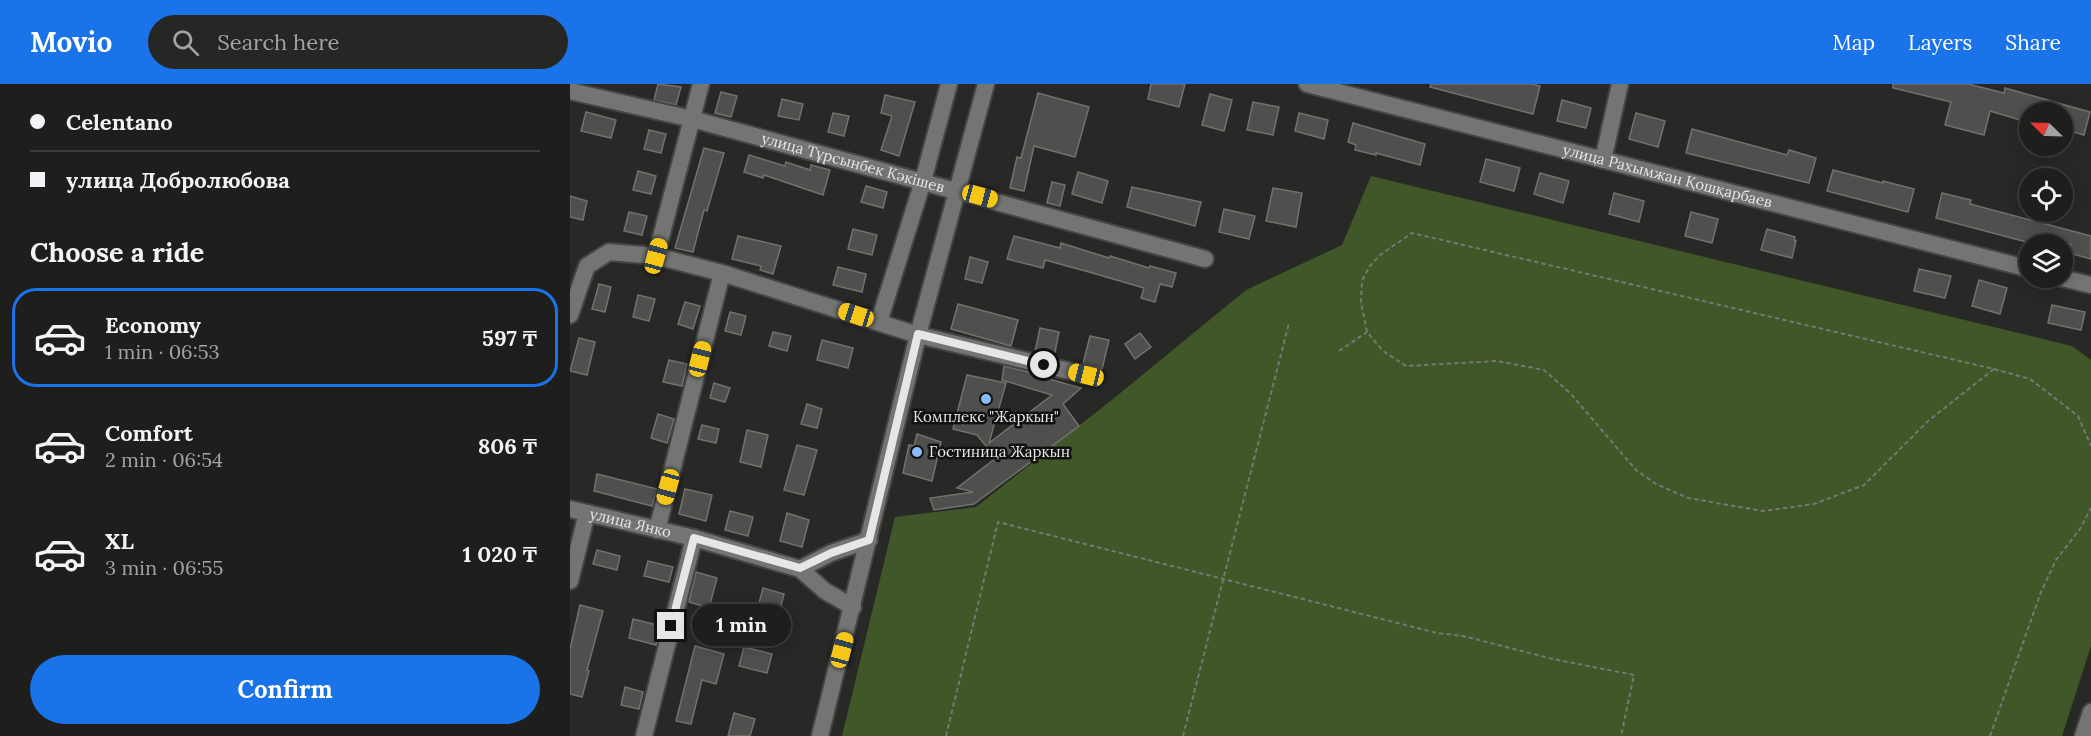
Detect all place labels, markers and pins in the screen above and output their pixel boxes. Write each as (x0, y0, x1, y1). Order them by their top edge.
marker: Комплекс "Жаркын" (979, 392, 993, 406)
place label: Комплекс "Жаркын" (913, 407, 1059, 426)
place label: Гостиница Жаркын (929, 442, 1070, 461)
marker: Гостиница Жаркын (910, 445, 924, 459)

